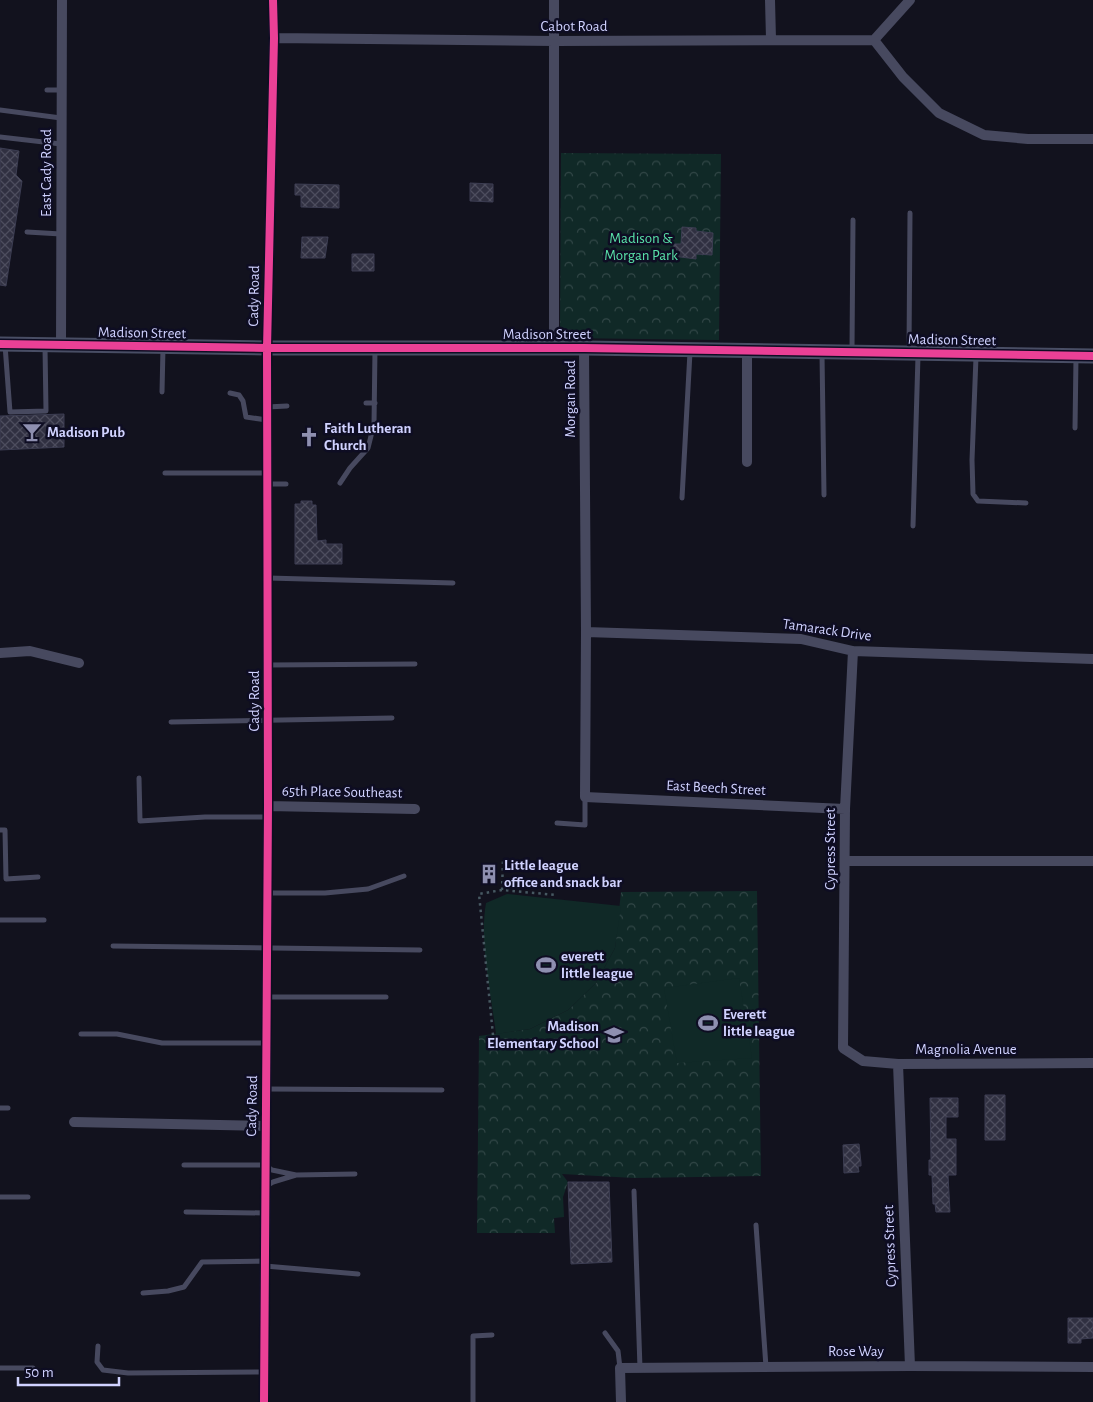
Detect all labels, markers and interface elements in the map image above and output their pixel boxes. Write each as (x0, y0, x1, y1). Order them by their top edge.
street label: Cabot Road (541, 19, 608, 34)
street label: East Cady Road (39, 129, 54, 217)
park label: Madison & Morgan Park (604, 231, 678, 263)
street label: Cady Road (246, 265, 262, 327)
street label: Madison Street (98, 325, 186, 341)
street label: Madison Street (503, 327, 591, 342)
street label: Madison Street (908, 332, 996, 348)
street label: Morgan Road (563, 360, 578, 438)
bar icon: Madison Pub (21, 421, 43, 443)
place label: Faith Lutheran Church (324, 421, 412, 453)
place label: Madison Pub (47, 425, 125, 440)
church icon: Faith Lutheran Church (298, 426, 320, 448)
street label: Tamarack Drive (781, 616, 873, 644)
street label: Cady Road (247, 670, 262, 732)
street label: East Beech Street (666, 778, 766, 798)
street label: 65th Place Southeast (282, 783, 403, 801)
street label: Cypress Street (823, 808, 838, 890)
place label: Little league office and snack bar (504, 858, 623, 890)
building icon: Little league office and snack bar (478, 863, 500, 885)
place label: everett little league (561, 949, 633, 981)
sports icon: everett little league (535, 954, 557, 976)
place label: Everett little league (723, 1007, 795, 1039)
sports icon: Everett little league (697, 1012, 719, 1034)
place label: Madison Elementary School (487, 1019, 599, 1051)
school or university icon: Madison Elementary School (603, 1024, 625, 1046)
street label: Magnolia Avenue (915, 1042, 1017, 1057)
street label: Cady Road (244, 1075, 260, 1137)
street label: Cypress Street (881, 1204, 899, 1287)
street label: Rose Way (828, 1344, 884, 1359)
scale bar (18, 1354, 119, 1386)
text: 50 m (25, 1365, 54, 1380)

